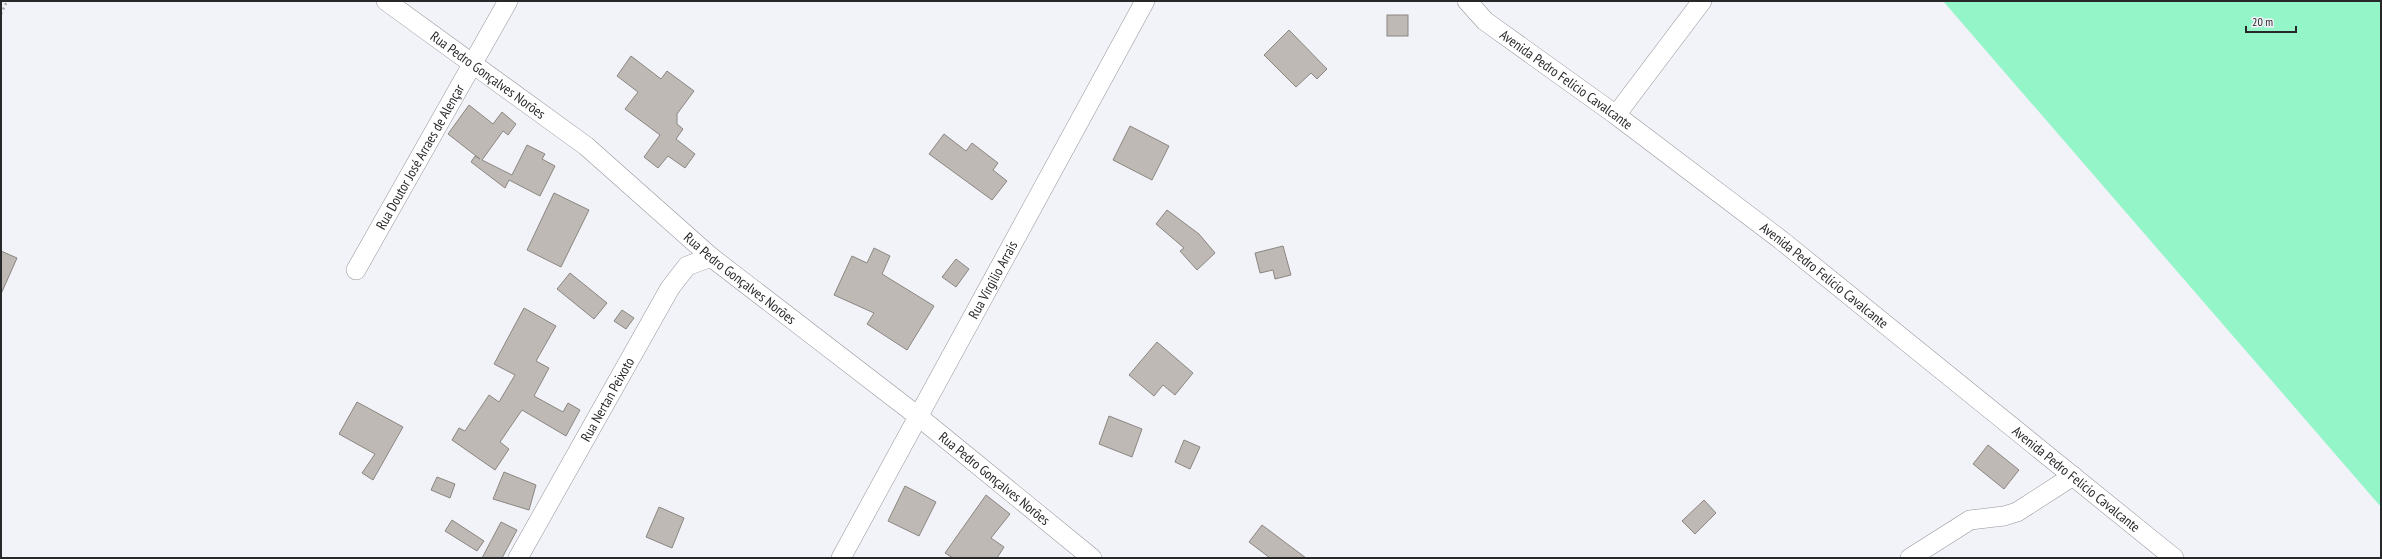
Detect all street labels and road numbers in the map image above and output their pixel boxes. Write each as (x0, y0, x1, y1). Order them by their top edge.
street label: Avenida Pedro Felício Cavalcante (1496, 26, 1636, 133)
street label: Rua Pedro Gonçalves Norões (427, 27, 549, 123)
street label: Rua Doutor José Arraes de Alençar (372, 81, 468, 233)
street label: Avenida Pedro Felício Cavalcante (1757, 218, 1892, 332)
street label: Rua Pedro Gonçalves Norões (680, 228, 800, 328)
street label: Rua Virgilio Arrais (964, 237, 1022, 322)
street label: Rua Nertan Peixoto (576, 354, 638, 445)
street label: Avenida Pedro Felício Cavalcante (2009, 422, 2144, 536)
street label: Rua Pedro Gonçalves Norões (935, 428, 1054, 529)

